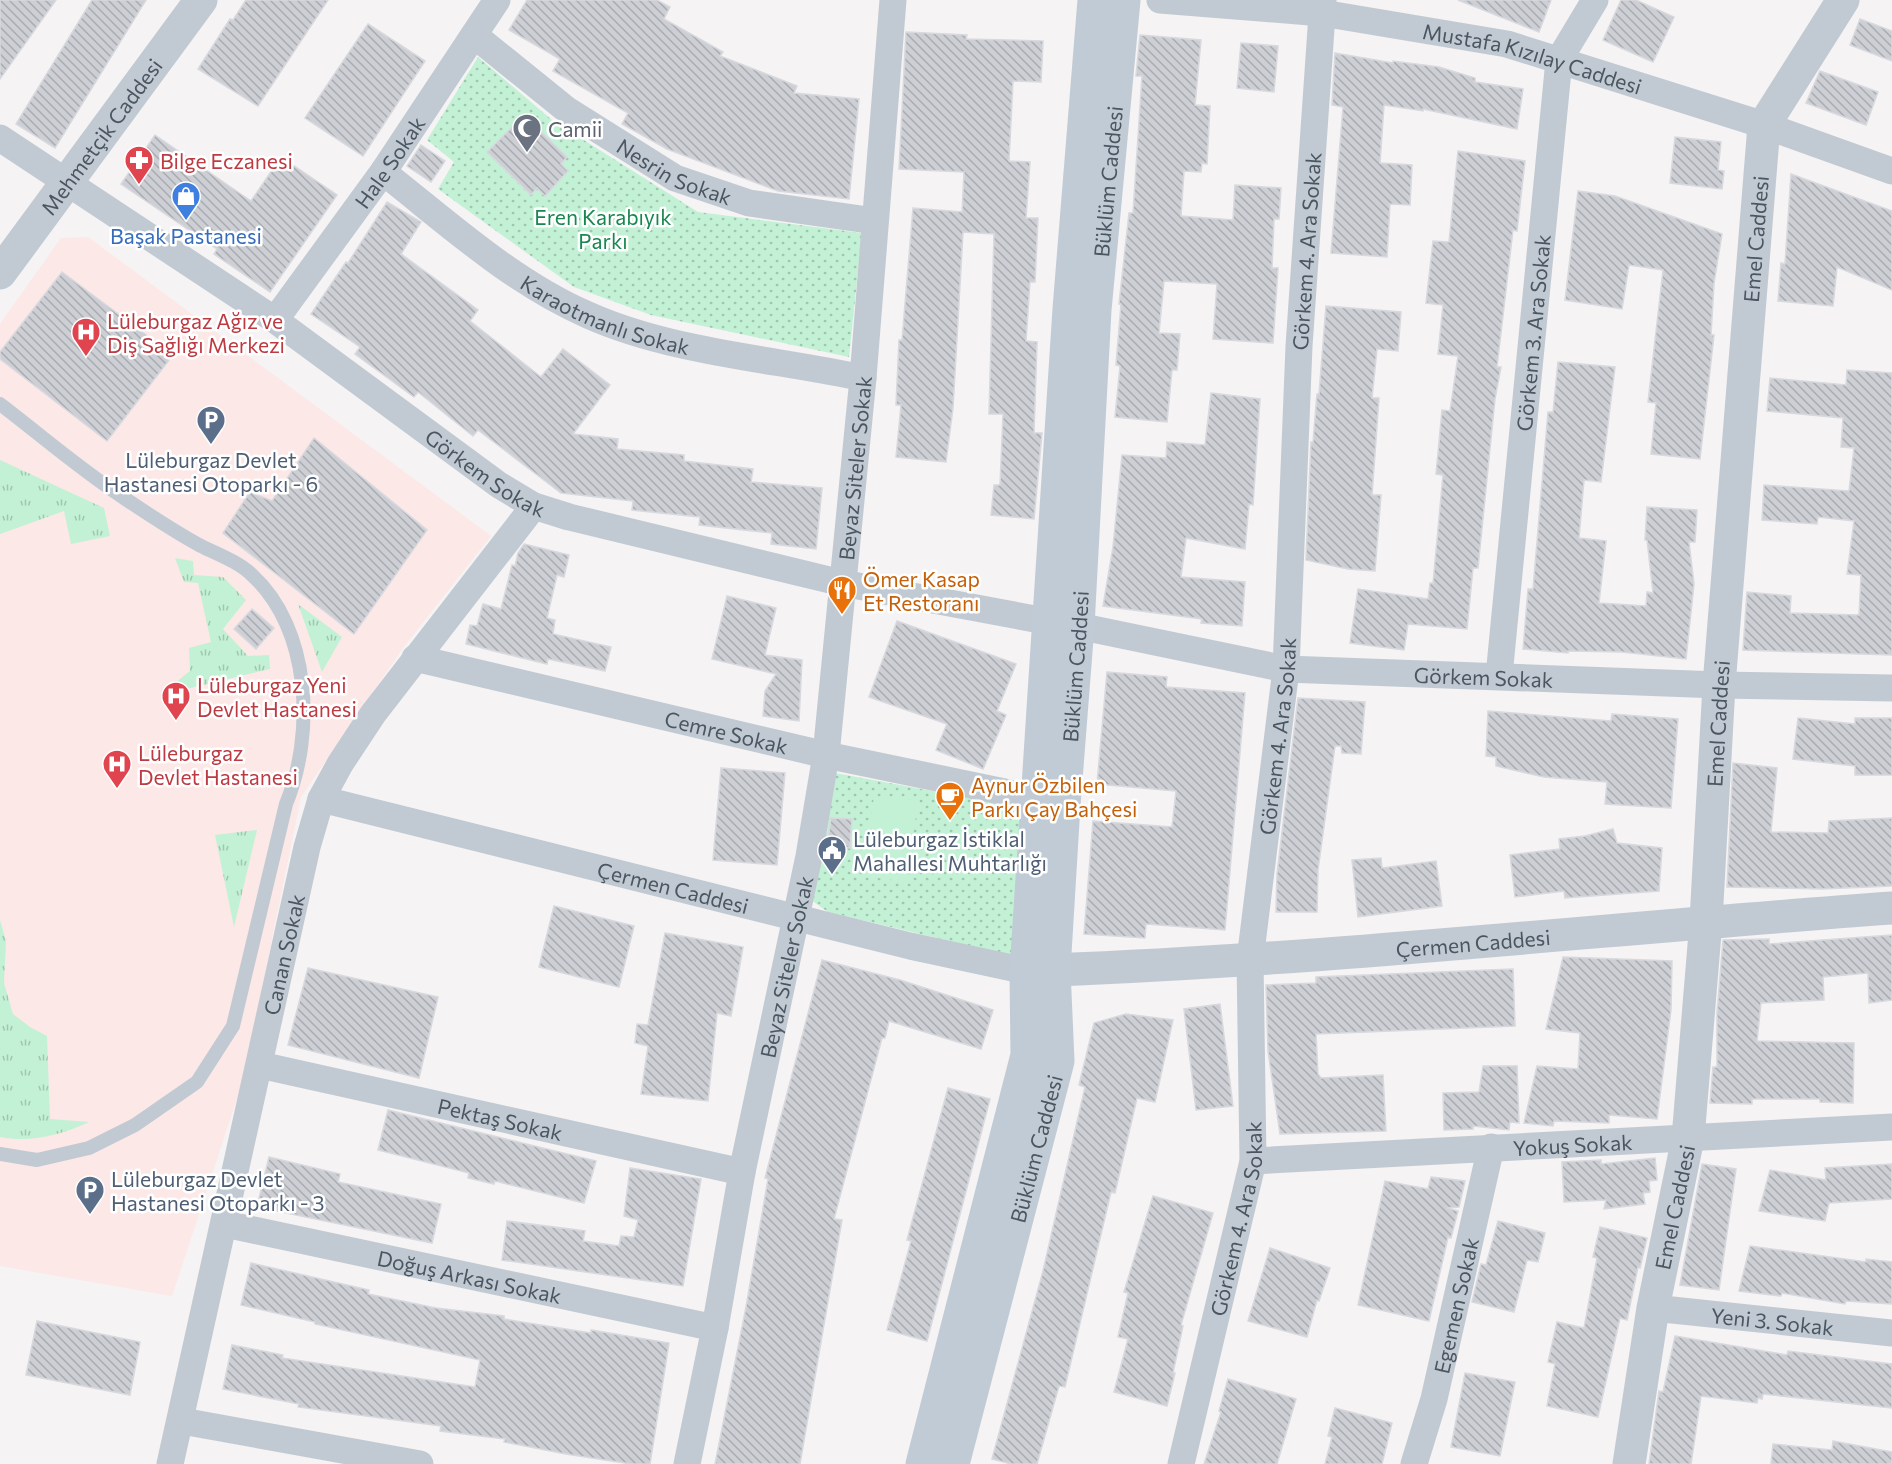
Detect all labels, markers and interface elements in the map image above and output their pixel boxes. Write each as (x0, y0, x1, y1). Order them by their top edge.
street label: Mustafa Kızılay Caddesi (1421, 18, 1645, 98)
street label: Mehmetçik Caddesi (35, 53, 167, 219)
street label: Büklüm Caddesi (1088, 105, 1127, 258)
street label: Hale Sokak (349, 111, 429, 213)
mosque icon: Camii (511, 112, 543, 154)
place label: Camii (548, 116, 602, 141)
street label: Nesrin Sokak (613, 132, 735, 209)
pharmacy icon: Bilge Eczanesi (123, 144, 155, 186)
place label: Bilge Eczanesi (160, 148, 293, 173)
street label: Görkem 4. Ara Sokak (1286, 151, 1325, 351)
street label: Emel Caddesi (1737, 175, 1772, 303)
shop icon: Başak Pastanesi (170, 180, 202, 222)
park label: Eren Karabıyık Parkı (534, 204, 672, 253)
place label: Başak Pastanesi (110, 223, 262, 248)
street label: Görkem 3. Ara Sokak (1510, 233, 1554, 432)
street label: Karaotmanlı Sokak (517, 269, 692, 359)
place label: Lüleburgaz Ağız ve Diş Sağlığı Merkezi (107, 308, 285, 357)
hospital icon: Lüleburgaz Ağız ve Diş Sağlığı Merkezi (70, 316, 102, 358)
street label: Beyaz Siteler Sokak (833, 375, 876, 561)
parking icon: Lüleburgaz Devlet Hastanesi Otoparkı - 6 (195, 404, 227, 446)
street label: Görkem Sokak (421, 423, 548, 521)
place label: Lüleburgaz Devlet Hastanesi Otoparkı - 6 (104, 447, 318, 496)
place label: Ömer Kasap Et Restoranı (863, 566, 980, 615)
restaurant icon: Ömer Kasap Et Restoranı (826, 574, 858, 616)
street label: Büklüm Caddesi (1056, 590, 1092, 743)
street label: Görkem 4. Ara Sokak (1253, 637, 1300, 836)
street label: Emel Caddesi (1701, 659, 1733, 788)
street label: Görkem Sokak (1413, 661, 1554, 691)
place label: Lüleburgaz Yeni Devlet Hastanesi (197, 672, 357, 721)
hospital icon: Lüleburgaz Yeni Devlet Hastanesi (160, 680, 192, 722)
street label: Cemre Sokak (662, 705, 790, 758)
place label: Lüleburgaz Devlet Hastanesi (138, 740, 298, 789)
hospital icon: Lüleburgaz Devlet Hastanesi (101, 748, 133, 790)
place label: Aynur Özbilen Parkı Çay Bahçesi (971, 772, 1137, 821)
cafe icon: Aynur Özbilen Parkı Çay Bahçesi (934, 780, 966, 822)
place label: Lüleburgaz İstiklal Mahallesi Muhtarlığı (853, 826, 1047, 875)
public building icon: Lüleburgaz İstiklal Mahallesi Muhtarlığı (816, 834, 848, 876)
street label: Çermen Caddesi (595, 856, 751, 918)
street label: Beyaz Siteler Sokak (754, 874, 817, 1060)
street label: Canan Sokak (258, 892, 309, 1017)
street label: Çermen Caddesi (1395, 923, 1551, 961)
street label: Büklüm Caddesi (1004, 1072, 1066, 1225)
street label: Pektaş Sokak (435, 1092, 565, 1144)
street label: Görkem 4. Ara Sokak (1204, 1121, 1267, 1318)
street label: Yokuş Sokak (1512, 1128, 1633, 1160)
street label: Emel Caddesi (1649, 1142, 1699, 1272)
place label: Lüleburgaz Devlet Hastanesi Otoparkı - 3 (111, 1166, 325, 1215)
parking icon: Lüleburgaz Devlet Hastanesi Otoparkı - 3 (74, 1174, 106, 1216)
street label: Egemen Sokak (1428, 1235, 1483, 1376)
street label: Doğuş Arkası Sokak (375, 1244, 564, 1308)
street label: Yeni 3. Sokak (1710, 1302, 1835, 1339)

